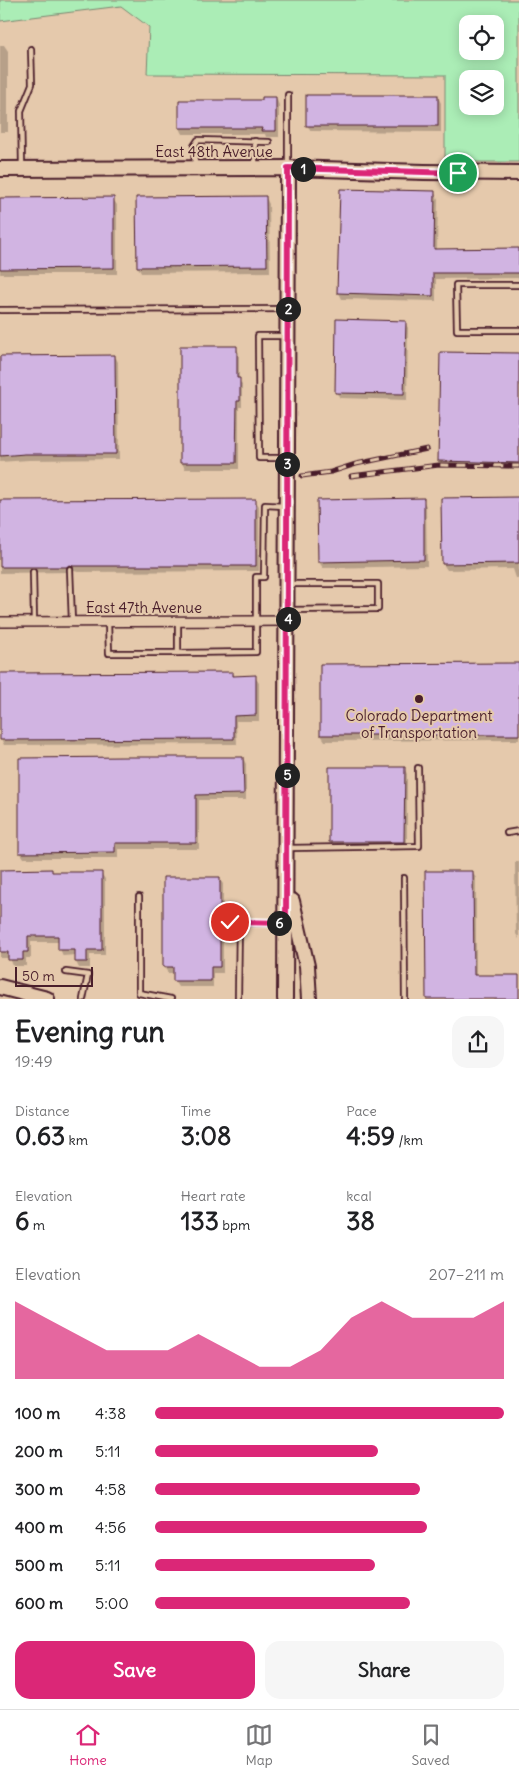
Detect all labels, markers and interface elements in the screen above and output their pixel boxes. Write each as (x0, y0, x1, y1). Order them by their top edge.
map controls (459, 15, 504, 115)
button: locate (459, 15, 504, 60)
button: layers (459, 70, 504, 115)
street label: East 48th Avenue (155, 142, 273, 161)
pin (437, 152, 479, 194)
pin: 1 (290, 156, 316, 182)
icon: arrive (444, 159, 472, 187)
text: 1 (301, 160, 306, 178)
pin: 2 (276, 296, 300, 322)
text: 2 (285, 300, 292, 318)
pin: 3 (274, 452, 300, 476)
text: 3 (284, 455, 291, 473)
street label: East 47th Avenue (86, 598, 202, 617)
pin: 4 (276, 606, 300, 632)
text: 4 (284, 610, 293, 628)
marker: Colorado Department of Transportation (413, 693, 425, 705)
place label: Colorado Department of Transportation (345, 706, 493, 742)
pin: 5 (274, 762, 300, 788)
text: 5 (283, 766, 292, 784)
pin (209, 901, 251, 943)
icon: check (216, 908, 244, 936)
pin: 6 (266, 910, 292, 936)
text: 6 (275, 914, 284, 932)
scale bar (15, 964, 92, 987)
text: 50 m (22, 967, 55, 985)
text: Evening run (15, 1014, 165, 1050)
button: share (452, 1016, 504, 1068)
text: 19:49 (15, 1051, 53, 1071)
text: Distance (15, 1102, 70, 1120)
text: Time (181, 1102, 211, 1120)
text: Pace (346, 1102, 377, 1120)
text: 0.63 (15, 1120, 65, 1152)
text: 3:08 (181, 1120, 231, 1152)
text: 4:59 (346, 1120, 395, 1152)
text: km (65, 1131, 88, 1149)
text: /km (395, 1131, 423, 1149)
text: Elevation (15, 1187, 72, 1205)
text: Heart rate (181, 1187, 246, 1205)
text: kcal (346, 1187, 372, 1205)
text: 6 (15, 1205, 29, 1237)
text: 133 (181, 1205, 219, 1237)
text: 38 (346, 1205, 375, 1237)
text: m (29, 1216, 45, 1234)
text: bpm (219, 1216, 250, 1234)
text: Elevation (15, 1264, 81, 1284)
text: 207–211 m (429, 1264, 504, 1284)
text: 100 m (15, 1403, 60, 1423)
text: 4:38 (95, 1403, 126, 1423)
text: 200 m (15, 1441, 63, 1461)
text: 5:11 (95, 1441, 121, 1461)
text: 300 m (15, 1479, 63, 1499)
text: 4:58 (95, 1479, 126, 1499)
text: 400 m (15, 1517, 63, 1537)
text: 4:56 (95, 1517, 126, 1537)
text: 500 m (15, 1555, 63, 1575)
text: 5:11 (95, 1555, 121, 1575)
text: 600 m (15, 1593, 63, 1613)
text: 5:00 (95, 1593, 129, 1613)
button: Save (15, 1641, 255, 1699)
button: Share (265, 1641, 504, 1699)
tab: Home (69, 1721, 107, 1769)
tab: Map (245, 1721, 273, 1769)
tab: Saved (411, 1721, 450, 1769)

